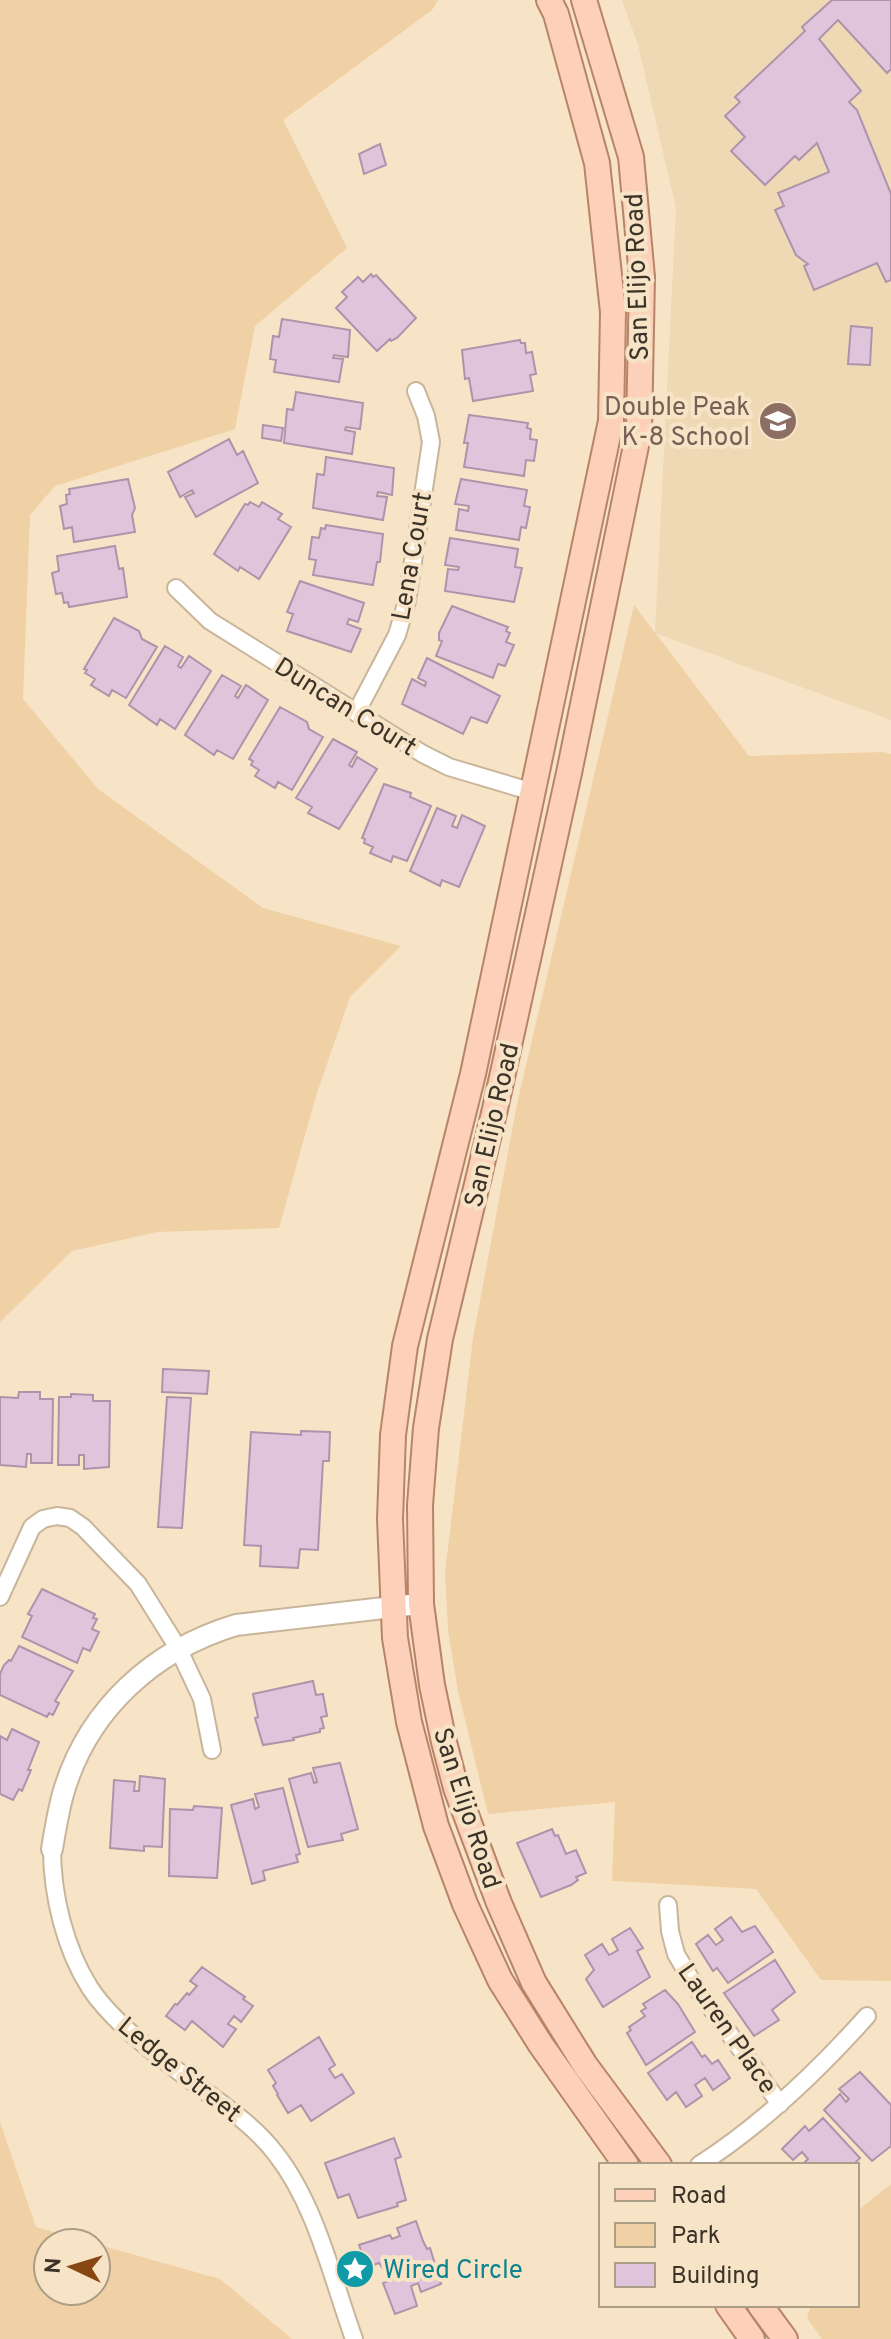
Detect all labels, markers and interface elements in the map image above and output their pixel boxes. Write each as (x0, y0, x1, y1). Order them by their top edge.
street label: San Elijo Road (619, 193, 658, 361)
place label: Double Peak K-8 School (604, 392, 750, 455)
school or university icon: Double Peak K-8 School (757, 400, 799, 442)
street label: Lena Court (386, 490, 441, 623)
street label: Duncan Court (267, 651, 422, 765)
street label: San Elijo Road (459, 1040, 528, 1211)
street label: San Elijo Road (424, 1724, 507, 1894)
street label: Lauren Place (669, 1958, 783, 2101)
street label: Ledge Street (110, 2011, 247, 2131)
legend (599, 2163, 859, 2307)
text: Road (671, 2182, 727, 2212)
text: Park (671, 2222, 721, 2252)
north arrow (32, 2227, 112, 2307)
place icon: Wired Circle (334, 2248, 376, 2290)
place label: Wired Circle (383, 2255, 523, 2288)
text: N (41, 2257, 69, 2275)
text: Building (671, 2262, 760, 2292)

